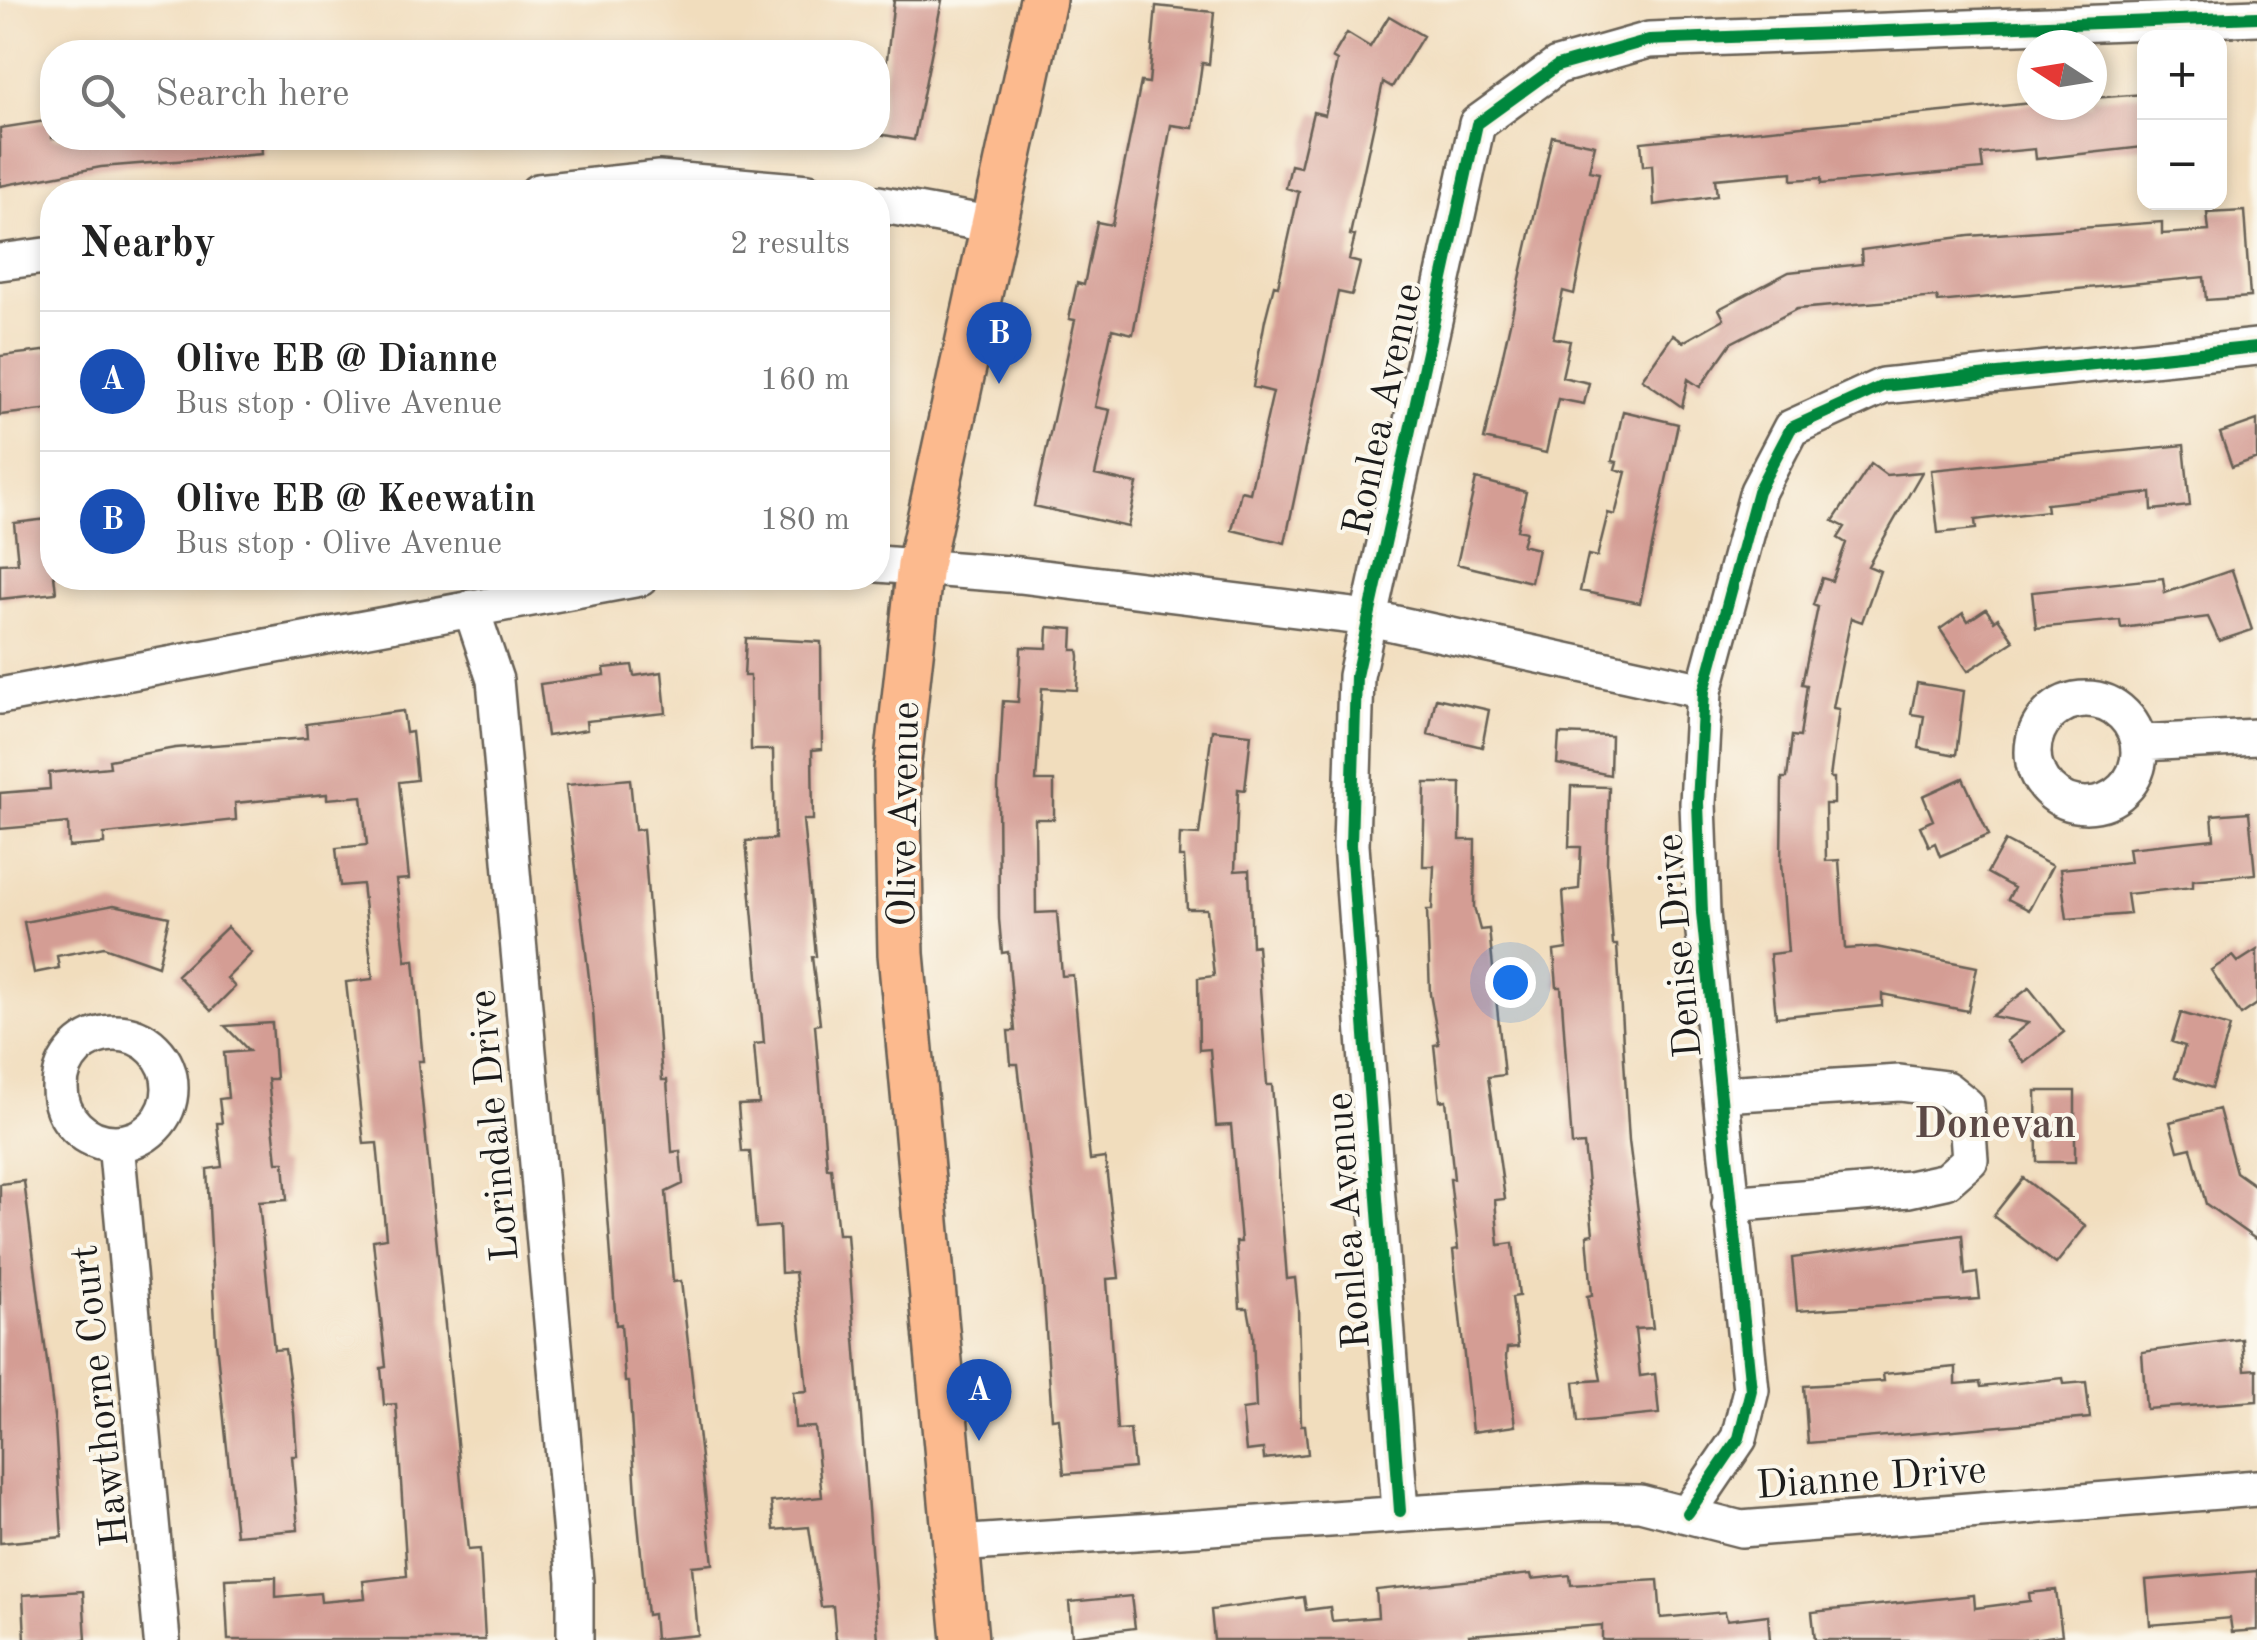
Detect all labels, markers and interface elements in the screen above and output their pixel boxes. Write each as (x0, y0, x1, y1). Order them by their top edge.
north arrow (2017, 30, 2107, 120)
map controls (2137, 30, 2227, 210)
button: + (2137, 30, 2227, 120)
search box (40, 40, 890, 150)
icon: search (75, 68, 130, 123)
text: Search here (155, 76, 350, 114)
button: − (2137, 120, 2227, 210)
text: Nearby (80, 224, 216, 266)
text: 2 results (730, 229, 850, 261)
street label: Ronlea Avenue (1339, 280, 1431, 540)
pin: B (966, 302, 1032, 384)
text: Olive EB @ Dianne (175, 342, 498, 380)
text: A (100, 365, 125, 397)
text: 160 m (760, 365, 850, 397)
text: Bus stop · Olive Avenue (175, 389, 502, 421)
text: Olive EB @ Keewatin (175, 482, 536, 520)
text: B (101, 505, 124, 537)
text: 180 m (760, 505, 850, 537)
text: Bus stop · Olive Avenue (175, 529, 502, 561)
street label: Olive Avenue (884, 701, 928, 927)
street label: Denise Drive (1651, 832, 1711, 1059)
your location (1485, 957, 1536, 1008)
street label: Lorindale Drive (464, 988, 528, 1263)
street label: Ronlea Avenue (1321, 1091, 1379, 1350)
district label: Donevan (1914, 1105, 2076, 1147)
street label: Hawthorne Court (66, 1243, 138, 1548)
pin: A (946, 1358, 1012, 1441)
street label: Dianne Drive (1755, 1452, 1988, 1508)

